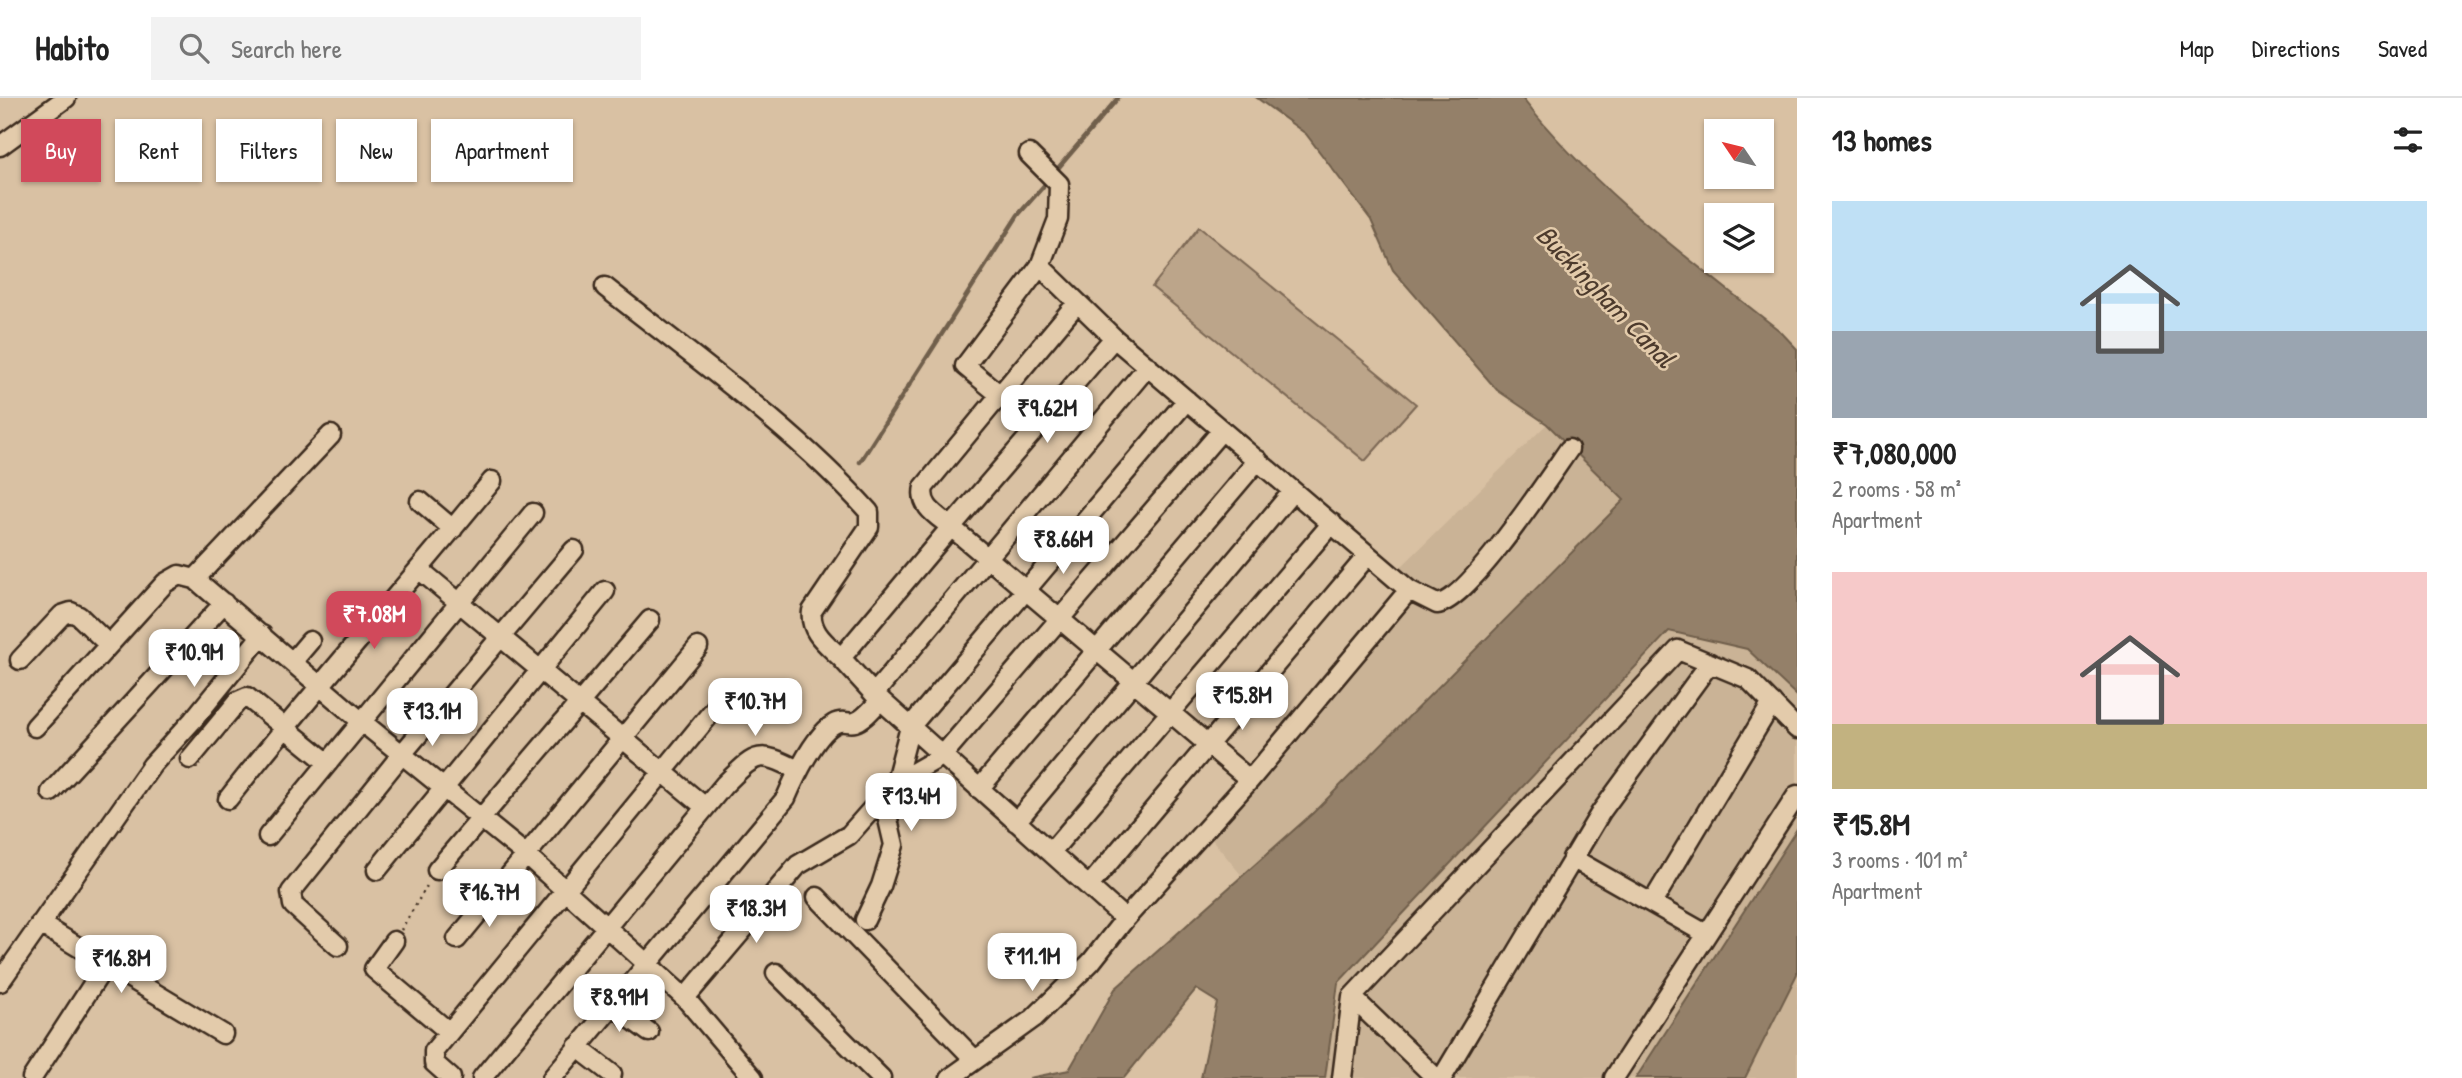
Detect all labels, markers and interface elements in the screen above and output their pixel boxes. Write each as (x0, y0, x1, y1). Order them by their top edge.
search box (151, 17, 641, 80)
text: Habito (35, 26, 109, 70)
icon: search (175, 29, 213, 67)
text: Search here (231, 31, 342, 66)
text: Map (2180, 32, 2214, 64)
text: Directions (2252, 32, 2340, 64)
text: Saved (2378, 32, 2427, 64)
chip: Buy (21, 119, 101, 182)
chip: Rent (115, 119, 202, 182)
chip: Filters (216, 119, 322, 182)
chip: New (336, 119, 417, 182)
chip: Apartment (431, 119, 573, 182)
north arrow (1704, 119, 1774, 189)
map controls (1704, 119, 1774, 273)
text: 13 homes (1832, 120, 1932, 160)
icon: filters (2389, 121, 2427, 159)
button: layers (1704, 203, 1774, 273)
water label: Buckingham Canal (1528, 216, 1685, 377)
icon: home (2067, 246, 2193, 372)
pin: ₹9.62M (990, 386, 1104, 445)
text: ₹9.62M (1017, 392, 1077, 423)
text: ₹7,080,000 (1832, 433, 1956, 473)
text: 2 rooms · 58 m² (1832, 473, 1961, 504)
text: Apartment (1832, 504, 1922, 535)
pin: ₹8.66M (1006, 517, 1120, 576)
text: ₹8.66M (1033, 523, 1093, 554)
pin: ₹7.08M (317, 592, 431, 651)
text: ₹7.08M (342, 598, 406, 629)
icon: home (2067, 617, 2193, 743)
pin: ₹10.9M (137, 630, 251, 689)
text: ₹10.9M (165, 636, 223, 667)
pin: ₹15.8M (1185, 672, 1299, 732)
pin: ₹10.7M (698, 678, 812, 738)
text: ₹15.8M (1212, 679, 1272, 710)
text: ₹10.7M (724, 685, 786, 716)
pin: ₹13.1M (375, 688, 489, 748)
text: ₹13.1M (403, 695, 461, 726)
pin: ₹13.4M (854, 774, 968, 833)
text: ₹13.4M (881, 780, 941, 811)
text: ₹15.8M (1832, 804, 1910, 844)
text: 3 rooms · 101 m² (1832, 844, 1968, 875)
pin: ₹16.7M (432, 870, 546, 929)
text: Apartment (1832, 875, 1922, 906)
text: ₹16.7M (459, 876, 519, 907)
pin: ₹18.3M (699, 886, 813, 945)
text: ₹18.3M (726, 892, 786, 923)
pin: ₹11.1M (975, 934, 1089, 993)
pin: ₹16.8M (64, 936, 178, 995)
text: ₹11.1M (1004, 940, 1060, 971)
text: ₹16.8M (91, 942, 151, 973)
pin: ₹8.91M (562, 974, 676, 1034)
text: ₹8.91M (590, 981, 648, 1012)

